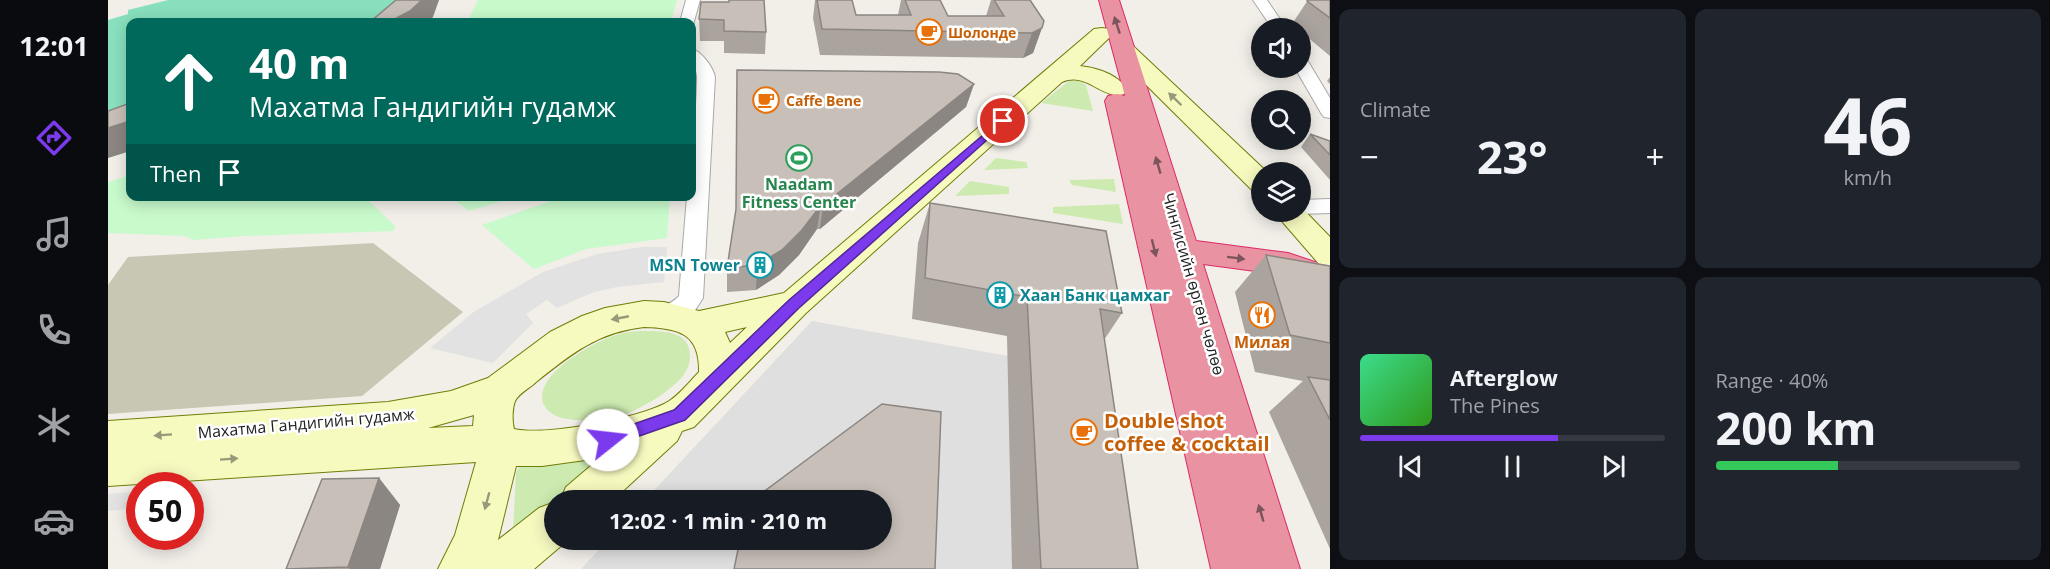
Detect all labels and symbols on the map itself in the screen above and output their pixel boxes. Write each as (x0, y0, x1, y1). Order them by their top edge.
one-way arrow (1111, 16, 1121, 34)
cafe icon: Шолонде (914, 17, 944, 47)
place label: Шолонде (948, 23, 1016, 42)
cafe icon: Caffe Bene (751, 85, 781, 115)
place label: Caffe Bene (786, 91, 861, 110)
one-way arrow (1167, 92, 1182, 106)
pin (977, 95, 1028, 146)
sports icon: Naadam Fitness Center (784, 143, 814, 173)
one-way arrow (1153, 156, 1162, 174)
place label: Naadam Fitness Center (742, 173, 856, 213)
street label: Чингисийн өргөн чөлөө (1157, 190, 1231, 378)
one-way arrow (1150, 239, 1159, 257)
building icon: MSN Tower (745, 250, 775, 280)
one-way arrow (1227, 253, 1246, 262)
place label: MSN Tower (649, 254, 740, 276)
building icon: Хаан Банк цамхаг (985, 280, 1015, 310)
place label: Хаан Банк цамхаг (1020, 284, 1170, 306)
restaurant icon: Милая (1247, 300, 1277, 330)
one-way arrow (611, 314, 630, 323)
place label: Милая (1234, 331, 1290, 353)
street label: Махатма Гандигийн гудамж (197, 403, 416, 443)
place label: Double shot coffee & cocktail (1104, 407, 1270, 457)
position arrow (576, 408, 640, 472)
cafe icon: Double shot coffee & cocktail (1069, 417, 1099, 447)
one-way arrow (154, 430, 173, 440)
one-way arrow (220, 454, 239, 464)
speed limit sign: 50 (126, 472, 204, 550)
one-way arrow (481, 492, 491, 510)
one-way arrow (1256, 504, 1265, 522)

